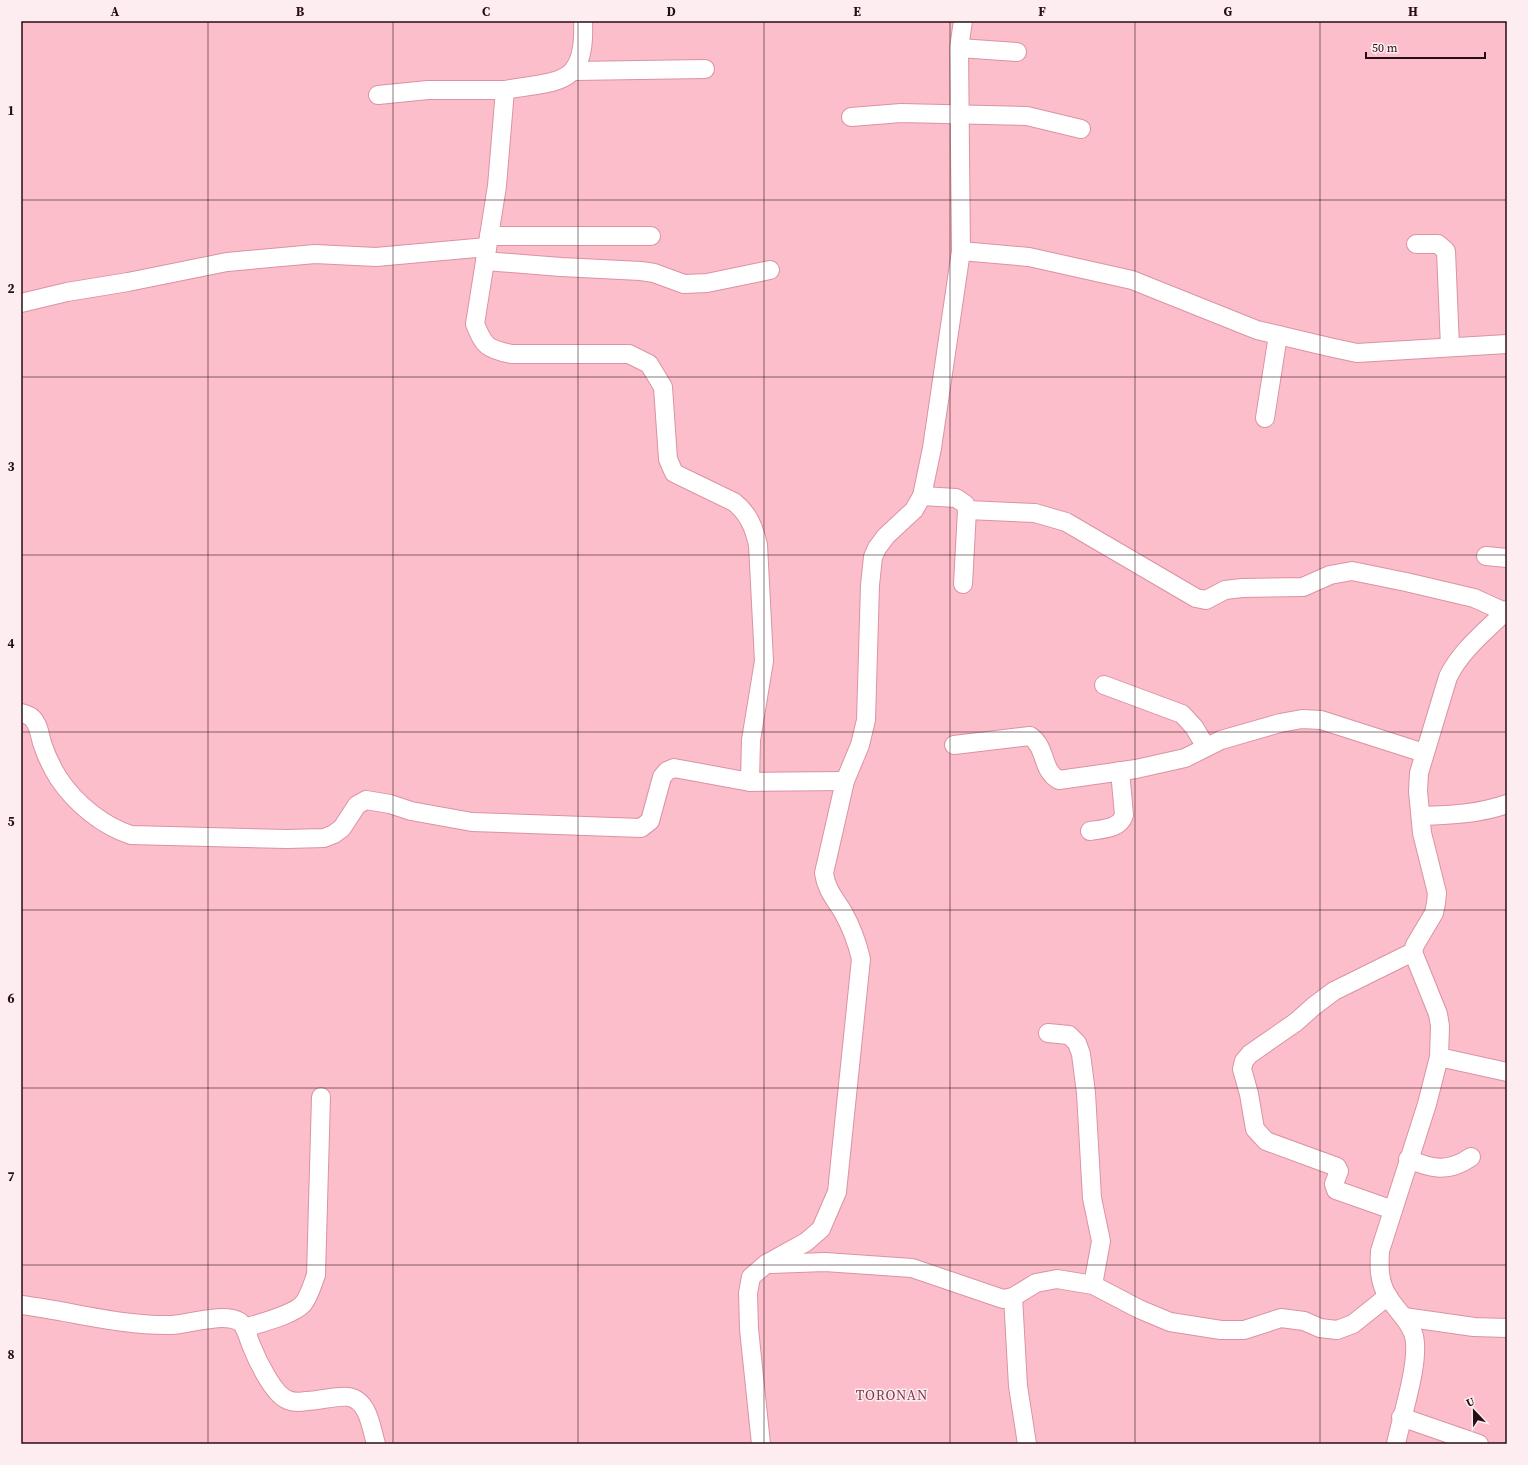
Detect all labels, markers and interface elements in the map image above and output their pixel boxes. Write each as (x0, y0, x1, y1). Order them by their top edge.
text: A (111, 3, 120, 20)
text: B (296, 3, 305, 20)
text: C (482, 3, 490, 20)
text: D (666, 3, 676, 20)
text: E (853, 3, 861, 20)
text: F (1038, 3, 1046, 20)
text: G (1224, 3, 1233, 20)
text: H (1408, 3, 1418, 20)
scale bar (1366, 34, 1485, 60)
text: 50 m (1372, 40, 1398, 56)
text: 1 (7, 102, 15, 119)
text: 2 (7, 280, 15, 297)
text: 3 (7, 458, 15, 475)
text: 4 (7, 635, 15, 652)
text: 5 (7, 813, 15, 830)
text: 6 (7, 990, 15, 1007)
text: 7 (7, 1168, 15, 1185)
text: 8 (7, 1346, 15, 1363)
district label: TORONAN (856, 1385, 928, 1405)
north arrow (1454, 1391, 1494, 1431)
text: U (1464, 1394, 1477, 1411)

